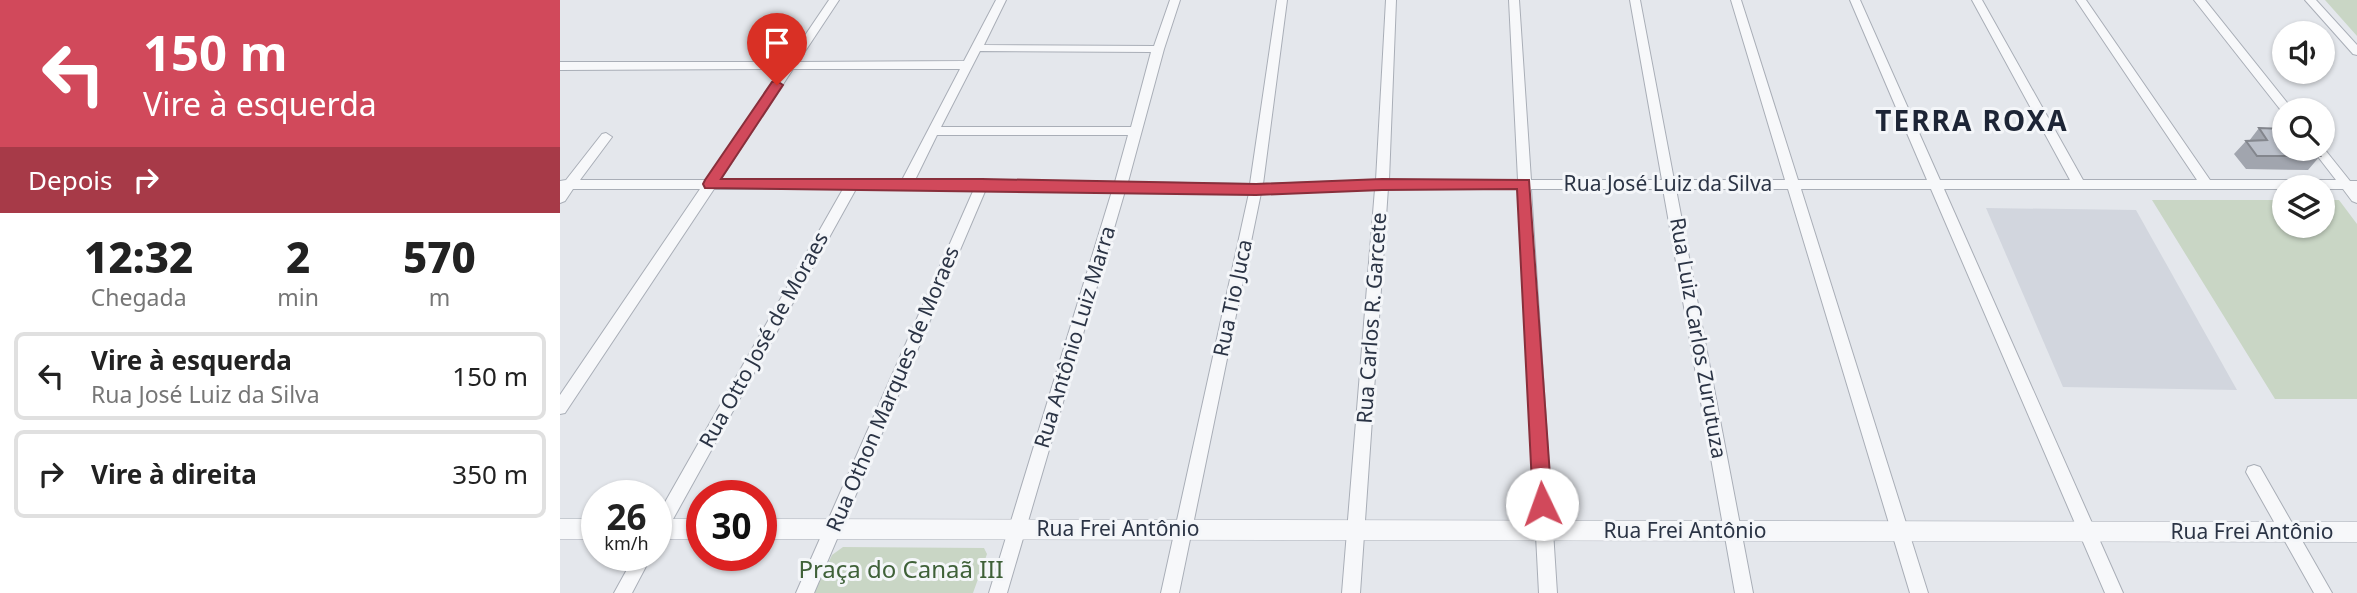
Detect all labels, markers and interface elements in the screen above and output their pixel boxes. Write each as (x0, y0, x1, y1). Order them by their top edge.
pin (747, 13, 807, 85)
text: 150 m (143, 19, 288, 85)
map controls (2272, 21, 2335, 238)
button: sound (2272, 21, 2335, 84)
icon: arrive (758, 24, 796, 62)
icon: left (28, 28, 119, 119)
text: Vire à esquerda (143, 82, 377, 125)
button: search (2272, 98, 2335, 161)
district label: TERRA ROXA (1875, 101, 2069, 139)
icon: right (127, 161, 165, 199)
text: Depois (28, 162, 113, 198)
street label: Rua José Luiz da Silva (1564, 169, 1772, 197)
button: layers (2272, 175, 2335, 238)
street label: Rua Carlos R. Garcete (1350, 211, 1392, 424)
street label: Rua Luiz Carlos Zurutuza (1664, 215, 1734, 461)
street label: Rua Antônio Luiz Marra (1027, 222, 1121, 451)
street label: Rua Otto José de Moraes (692, 227, 834, 452)
text: 12:32 (84, 228, 193, 285)
text: 2 (286, 228, 310, 285)
text: 570 (403, 228, 476, 285)
street label: Rua Tio Juca (1206, 237, 1258, 359)
street label: Rua Othon Marques de Moraes (819, 242, 965, 536)
text: Chegada (91, 281, 187, 313)
text: min (277, 281, 319, 313)
text: m (429, 281, 450, 313)
text: Vire à esquerda (91, 342, 292, 378)
icon: left (32, 357, 70, 395)
text: 150 m (452, 358, 528, 394)
text: Rua José Luiz da Silva (91, 378, 320, 410)
icon: right (32, 455, 70, 493)
text: Vire à direita (91, 456, 257, 492)
text: 350 m (452, 456, 528, 492)
position arrow (1505, 467, 1579, 541)
speed limit sign: 30 (686, 480, 777, 571)
text: 26 (606, 493, 647, 540)
street label: Rua Frei Antônio (1037, 514, 1199, 542)
street label: Rua Frei Antônio (1604, 516, 1766, 544)
street label: Rua Frei Antônio (2171, 517, 2333, 545)
text: km/h (604, 531, 649, 555)
park label: Praça do Canaã III (798, 552, 1004, 585)

